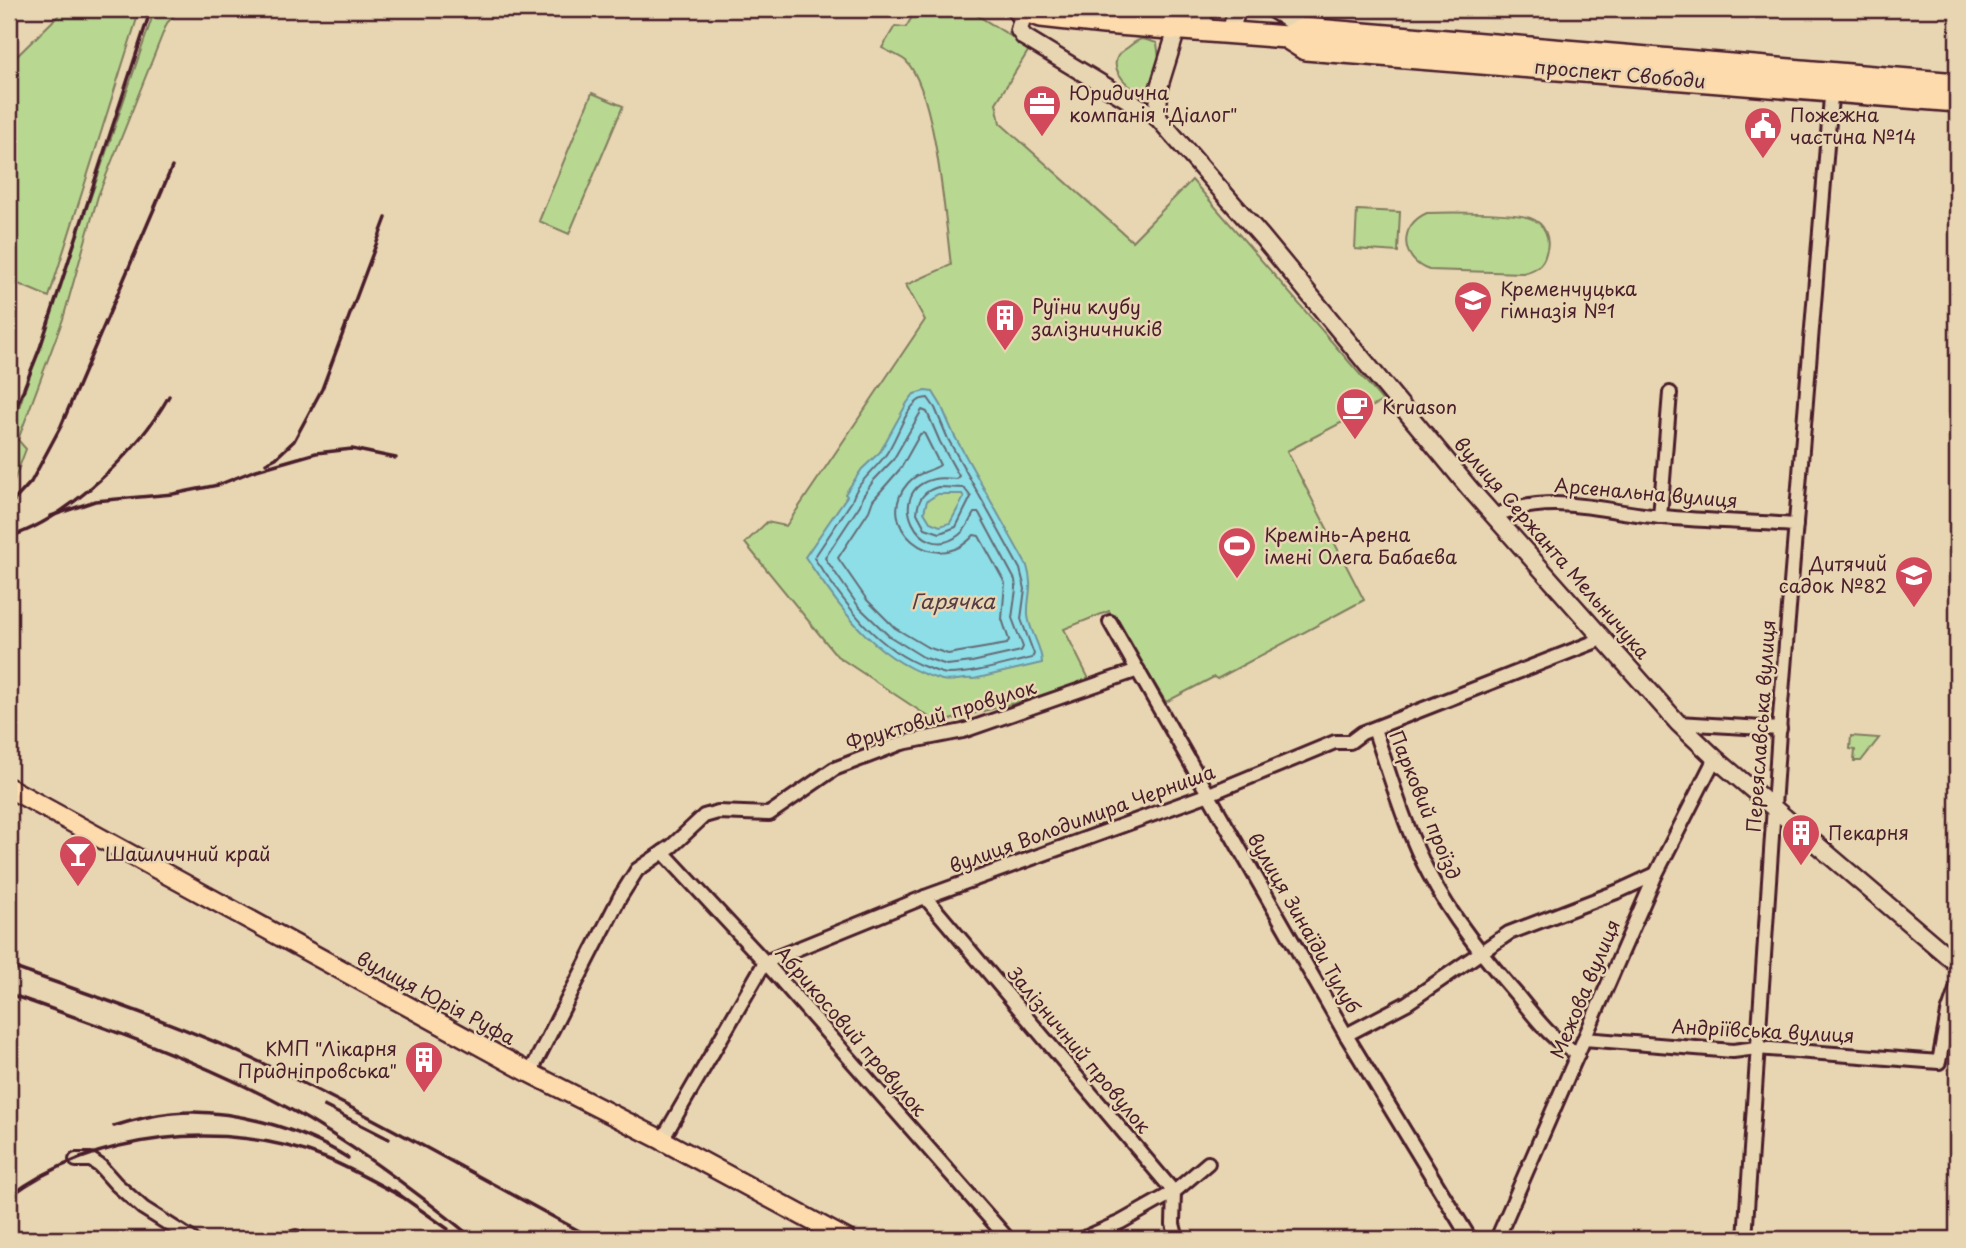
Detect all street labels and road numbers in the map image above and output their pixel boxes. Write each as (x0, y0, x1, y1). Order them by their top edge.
street label: проспект Свободи (1533, 52, 1707, 94)
street label: вулиця Сержанта Мельничука (1448, 430, 1657, 665)
street label: Арсенальна вулиця (1553, 470, 1739, 514)
street label: Переяславська вулиця (1739, 619, 1781, 833)
street label: Фруктовий провулок (842, 672, 1040, 756)
street label: Парковий проїзд (1383, 726, 1469, 884)
street label: вулиця Володимира Черниша (945, 757, 1218, 879)
street label: вулиця Зинаїди Тулуб (1242, 827, 1368, 1018)
street label: Межова вулиця (1542, 915, 1626, 1063)
street label: Абрикосовий провулок (770, 939, 934, 1122)
street label: вулиця Юрія Руфа (352, 943, 521, 1051)
street label: Залізничний провулок (1001, 959, 1158, 1139)
street label: Андріївська вулиця (1671, 1011, 1855, 1049)

